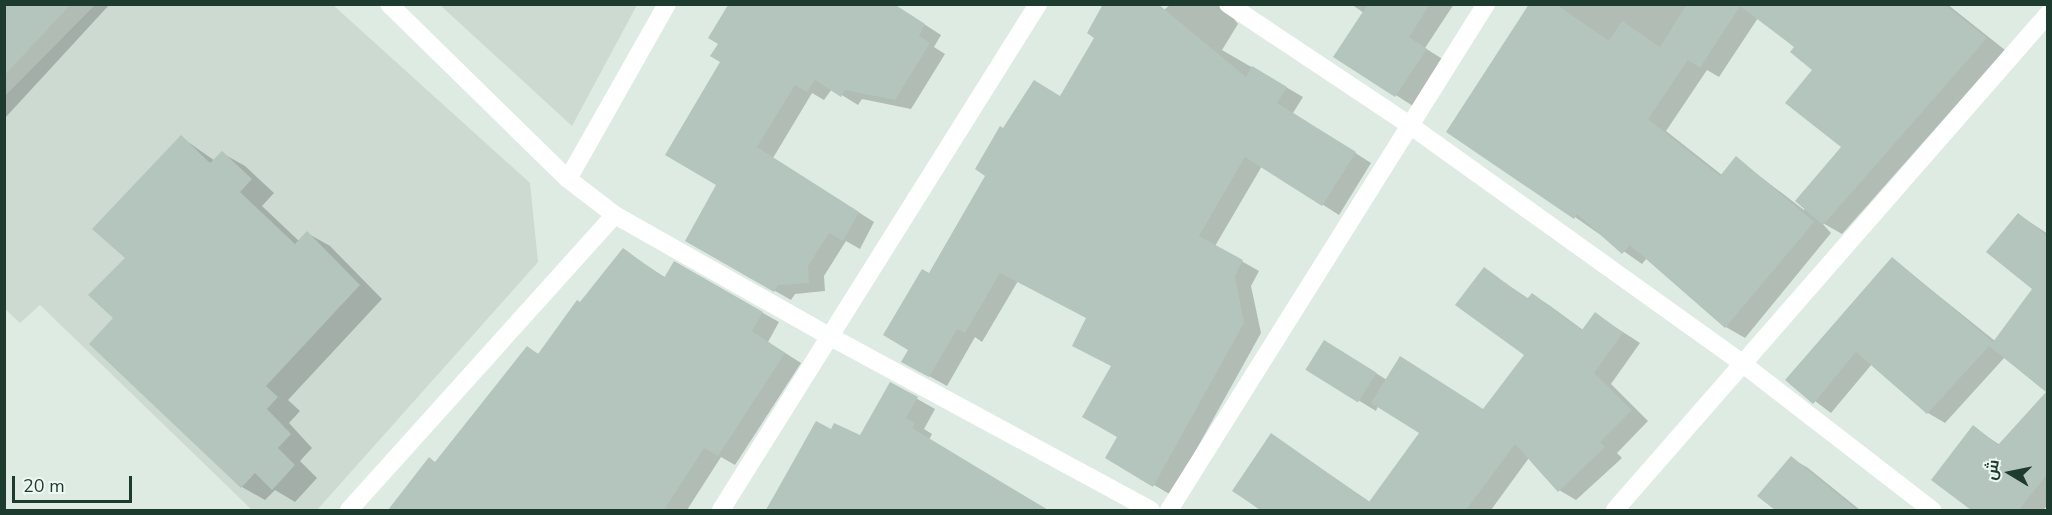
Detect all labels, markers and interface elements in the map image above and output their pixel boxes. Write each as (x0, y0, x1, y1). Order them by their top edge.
north arrow (1980, 443, 2040, 503)
text: ش (1980, 458, 2005, 482)
scale bar (15, 464, 135, 502)
text: 20 m (23, 474, 65, 498)

